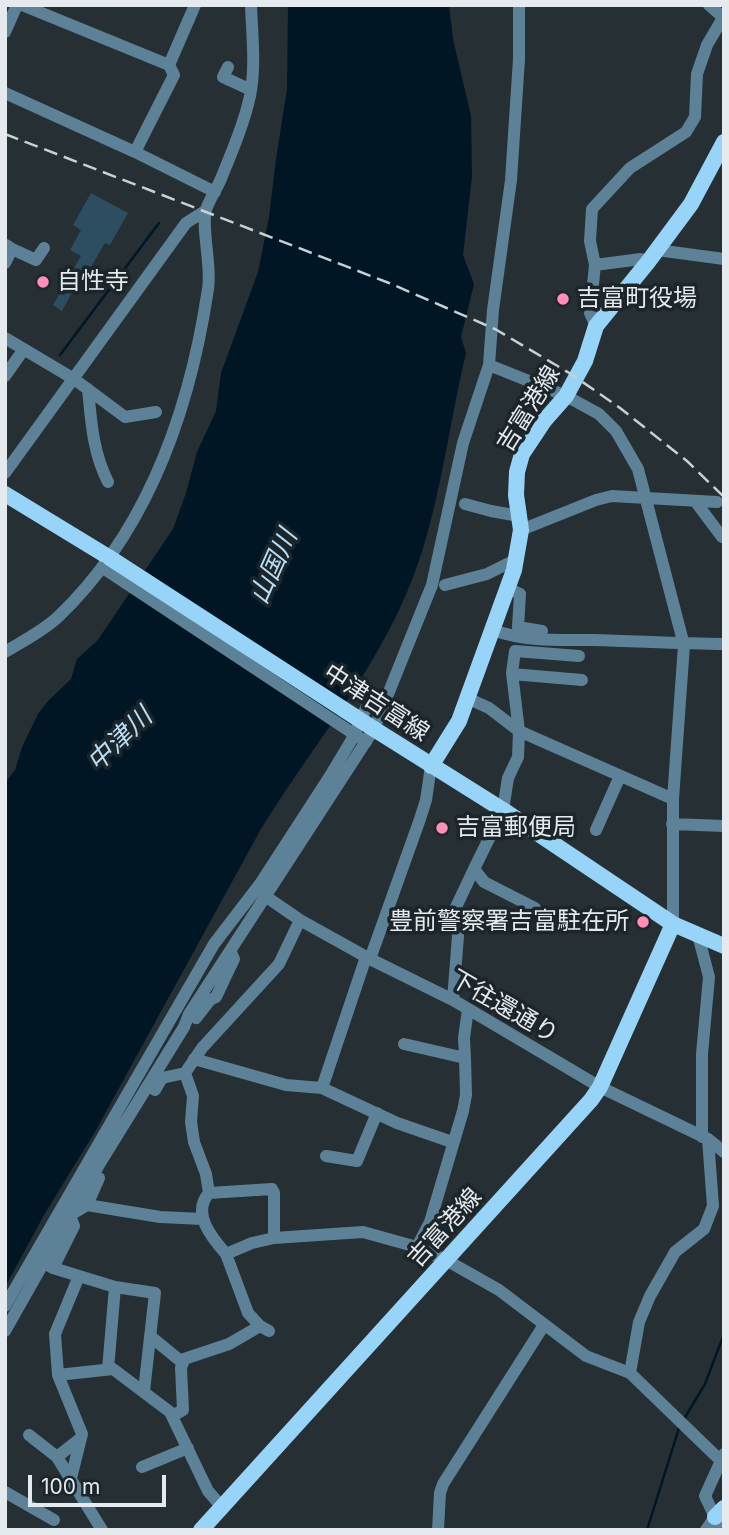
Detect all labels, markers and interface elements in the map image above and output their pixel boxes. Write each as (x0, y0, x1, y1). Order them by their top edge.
place label: 自性寺 (57, 268, 129, 296)
marker: 自性寺 (35, 274, 51, 290)
place label: 吉富町役場 (577, 285, 697, 313)
marker: 吉富町役場 (555, 291, 571, 307)
street label: 吉富港線 (491, 361, 567, 457)
water label: 山国川 (244, 525, 304, 609)
street label: 中津吉富線 (318, 658, 434, 748)
water label: 中津川 (81, 702, 159, 778)
place label: 吉富郵便局 (456, 814, 576, 842)
marker: 吉富郵便局 (434, 820, 450, 836)
place label: 豊前警察署吉富駐在所 (389, 908, 629, 936)
marker: 豊前警察署吉富駐在所 (635, 914, 651, 930)
street label: 下往還通り (445, 965, 563, 1049)
street label: 吉富港線 (402, 1183, 488, 1273)
scale bar (32, 1462, 170, 1506)
text: 100 m (41, 1474, 100, 1499)

